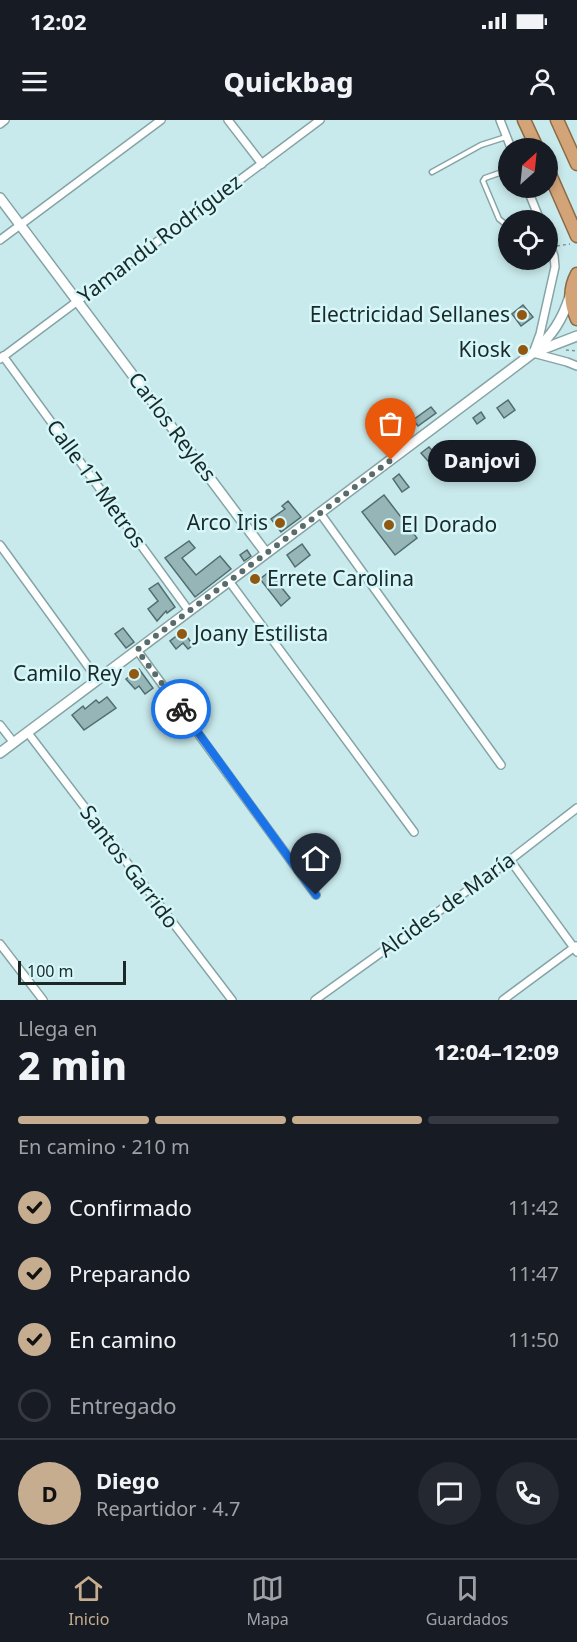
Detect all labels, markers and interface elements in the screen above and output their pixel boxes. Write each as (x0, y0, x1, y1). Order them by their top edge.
text: 12:02 (30, 6, 87, 36)
text: Quickbag (224, 63, 353, 100)
icon: menu (18, 65, 51, 98)
icon: person (526, 65, 559, 98)
north arrow (498, 138, 558, 198)
map controls (498, 138, 558, 270)
street label: Yamandú Rodríguez (72, 167, 247, 309)
button: locate (498, 210, 558, 270)
place label: Electricidad Sellanes (310, 300, 510, 328)
marker: Electricidad Sellanes (515, 308, 529, 322)
place label: Kiosk (459, 335, 512, 363)
marker: Kiosk (516, 343, 530, 357)
street label: Carlos Reyles (123, 366, 223, 487)
pin (365, 398, 416, 460)
icon: bag (374, 407, 407, 440)
street label: Calle 17 Metros (41, 414, 153, 553)
callout: Danjovi (427, 439, 535, 481)
text: Danjovi (444, 447, 520, 474)
place label: Arco Iris (187, 508, 268, 536)
place label: El Dorado (401, 510, 497, 538)
marker: Arco Iris (273, 516, 287, 530)
marker: El Dorado (382, 518, 396, 532)
place label: Errete Carolina (267, 564, 414, 592)
marker: Errete Carolina (248, 572, 262, 586)
place label: Joany Estilista (192, 619, 328, 647)
marker: Joany Estilista (175, 627, 189, 641)
place label: Camilo Rey (13, 659, 122, 687)
marker: Camilo Rey (127, 667, 141, 681)
courier (151, 679, 211, 739)
icon: bike (165, 693, 198, 726)
street label: Santos Garrido (74, 799, 185, 934)
pin (290, 833, 341, 895)
icon: home (299, 842, 332, 875)
street label: Alcides de María (373, 845, 520, 963)
scale bar (18, 958, 126, 986)
text: 100 m (27, 960, 74, 982)
text: Llega en (18, 1015, 97, 1042)
text: 12:04–12:09 (434, 1036, 559, 1066)
text: 2 min (18, 1038, 127, 1091)
text: En camino · 210 m (18, 1133, 190, 1160)
icon: check (18, 1191, 51, 1224)
text: Confirmado (69, 1192, 192, 1222)
text: 11:42 (508, 1194, 559, 1221)
icon: check (18, 1257, 51, 1290)
text: Preparando (69, 1258, 191, 1288)
text: 11:47 (508, 1260, 559, 1287)
icon: check (18, 1323, 51, 1356)
text: En camino (69, 1324, 177, 1354)
text: 11:50 (508, 1326, 559, 1353)
text: Entregado (69, 1390, 177, 1420)
button: chat (418, 1462, 481, 1525)
button: phone (496, 1462, 559, 1525)
text: Diego (96, 1465, 159, 1495)
text: D (41, 1478, 58, 1508)
text: Repartidor · 4.7 (96, 1495, 241, 1522)
tab: Inicio (68, 1572, 109, 1630)
tab: Mapa (246, 1572, 289, 1630)
tab: Guardados (426, 1572, 508, 1630)

